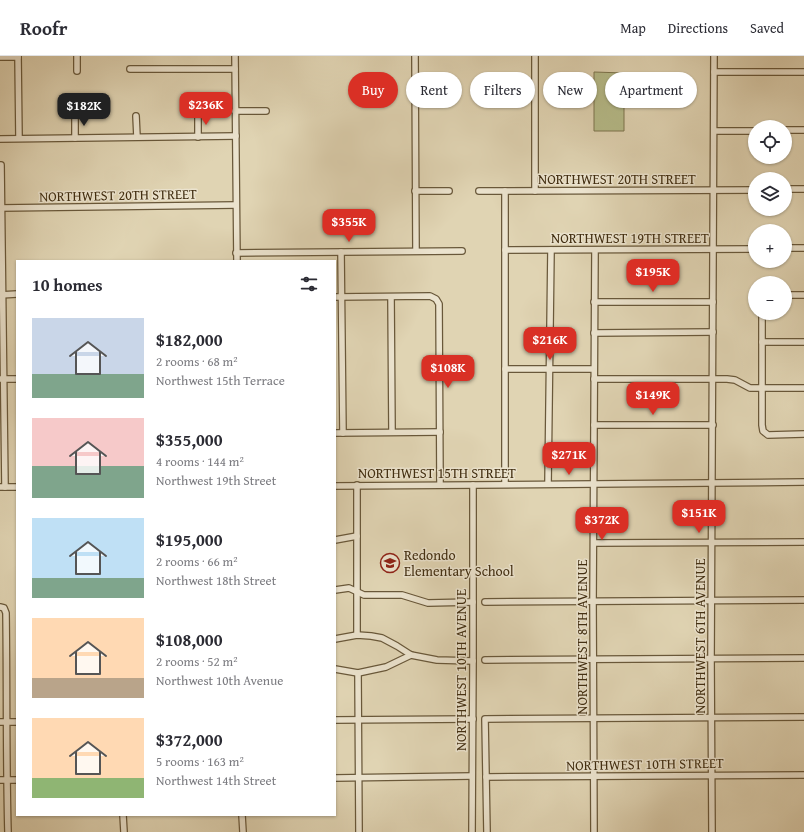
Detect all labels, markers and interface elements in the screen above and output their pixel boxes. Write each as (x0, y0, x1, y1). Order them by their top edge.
text: Roofr (20, 14, 67, 42)
text: Map (620, 18, 646, 38)
text: Directions (668, 18, 728, 38)
text: Saved (750, 18, 784, 38)
chip: Buy (348, 72, 398, 108)
chip: Rent (406, 72, 462, 108)
chip: Filters (470, 72, 535, 108)
chip: New (543, 72, 597, 108)
chip: Apartment (605, 72, 697, 108)
pin: $236K (178, 92, 234, 126)
pin: $182K (56, 93, 112, 127)
text: $236K (188, 95, 224, 114)
text: $182K (66, 96, 102, 115)
map controls (748, 120, 792, 320)
button: locate (748, 120, 792, 164)
street label: NORTHWEST 20TH STREET (538, 169, 696, 189)
button: layers (748, 172, 792, 216)
street label: NORTHWEST 20TH STREET (39, 184, 197, 206)
pin: $355K (321, 209, 377, 243)
text: $355K (331, 212, 367, 231)
button: + (748, 224, 792, 268)
street label: NORTHWEST 19TH STREET (551, 228, 709, 248)
pin: $195K (625, 259, 681, 293)
text: $195K (635, 262, 671, 281)
text: 10 homes (32, 272, 103, 297)
icon: filters (298, 273, 320, 295)
button: − (748, 276, 792, 320)
text: $182,000 (156, 327, 222, 352)
pin: $216K (522, 327, 578, 361)
text: $216K (532, 330, 568, 349)
icon: home (64, 334, 112, 382)
text: 2 rooms · 68 m² (156, 352, 238, 371)
pin: $108K (420, 355, 476, 389)
text: $108K (430, 358, 466, 377)
text: Northwest 15th Terrace (156, 371, 285, 390)
pin: $149K (625, 382, 681, 416)
text: $149K (635, 385, 671, 404)
text: $355,000 (156, 427, 222, 452)
icon: home (64, 434, 112, 482)
pin: $271K (541, 442, 597, 476)
text: $271K (551, 445, 587, 464)
text: 4 rooms · 144 m² (156, 452, 244, 471)
street label: NORTHWEST 15TH STREET (358, 463, 516, 483)
text: Northwest 19th Street (156, 471, 276, 490)
pin: $151K (671, 500, 727, 534)
text: $151K (681, 503, 717, 522)
pin: $372K (574, 507, 630, 541)
text: $372K (584, 510, 620, 529)
text: $195,000 (156, 527, 222, 552)
icon: home (64, 534, 112, 582)
place label: Redondo Elementary School (404, 545, 514, 581)
text: 2 rooms · 66 m² (156, 552, 238, 571)
school or university icon: Redondo Elementary School (379, 552, 401, 574)
street label: NORTHWEST 6TH AVENUE (690, 558, 710, 714)
street label: NORTHWEST 8TH AVENUE (572, 559, 592, 715)
text: Northwest 18th Street (156, 571, 276, 590)
street label: NORTHWEST 10TH AVENUE (451, 589, 471, 751)
text: $108,000 (156, 627, 222, 652)
icon: home (64, 634, 112, 682)
text: 2 rooms · 52 m² (156, 652, 238, 671)
text: Northwest 10th Avenue (156, 671, 283, 690)
text: $372,000 (156, 727, 222, 752)
icon: home (64, 734, 112, 782)
text: 5 rooms · 163 m² (156, 752, 244, 771)
street label: NORTHWEST 10TH STREET (566, 753, 724, 775)
text: Northwest 14th Street (156, 771, 276, 790)

